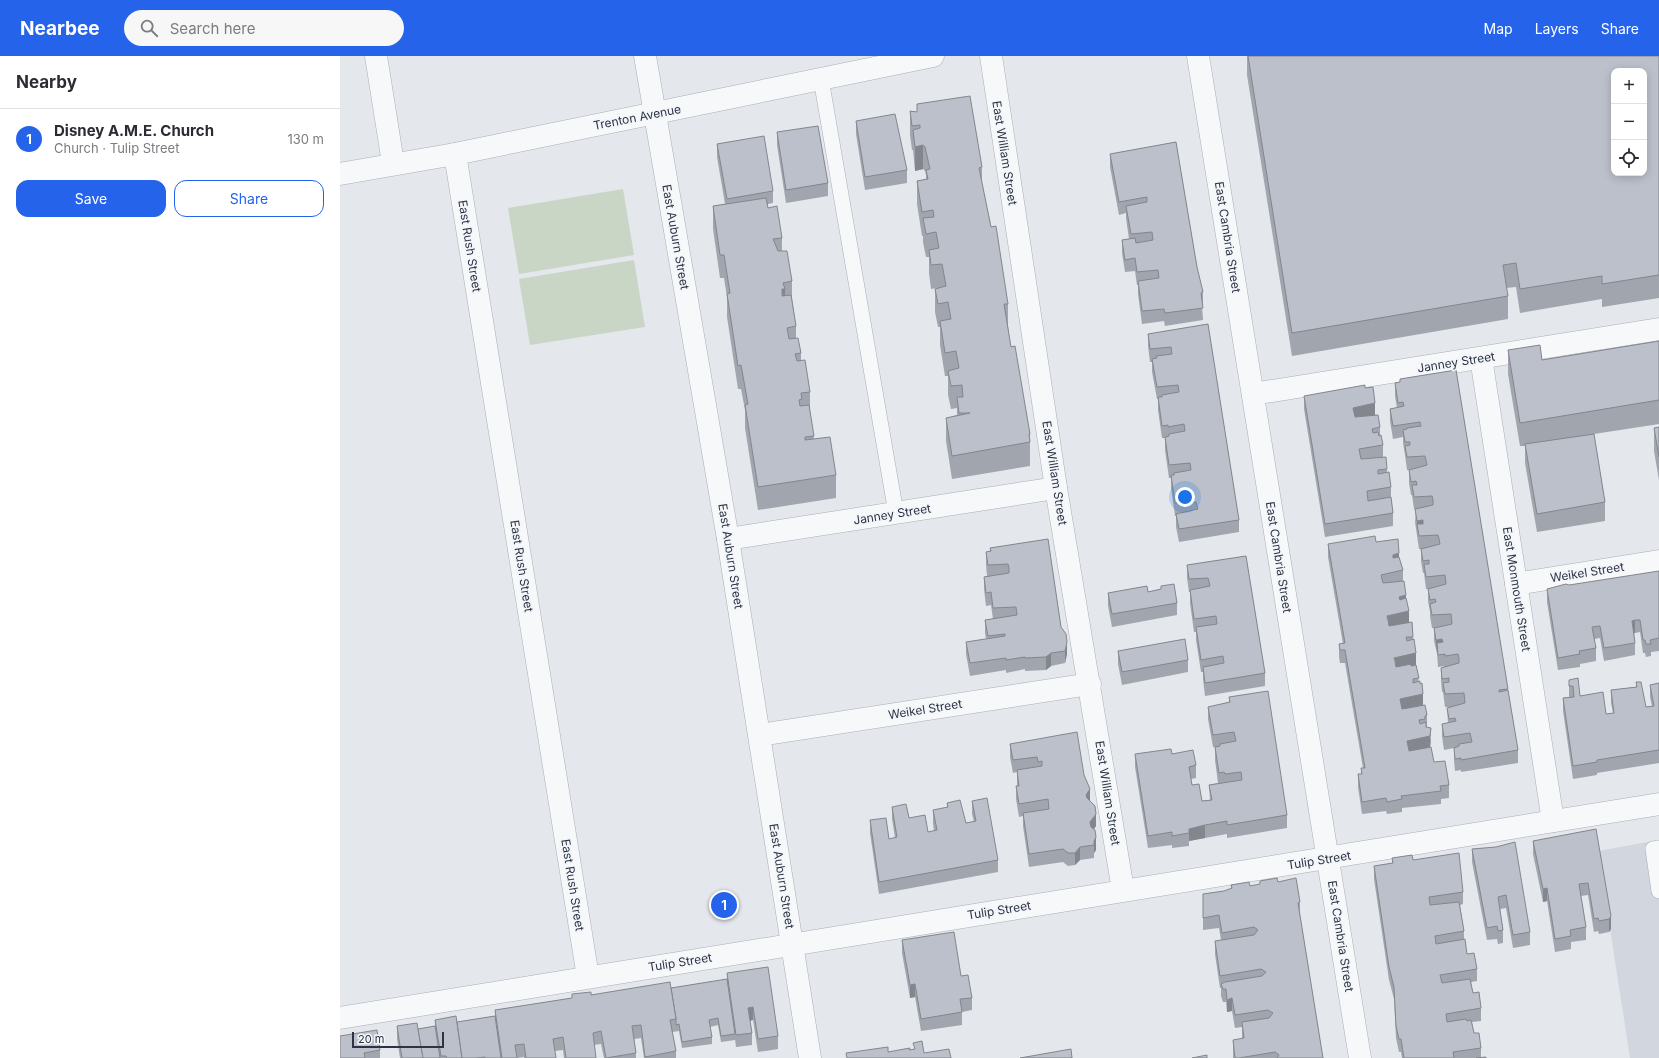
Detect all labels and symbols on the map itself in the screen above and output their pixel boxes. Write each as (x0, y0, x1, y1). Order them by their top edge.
street label: East William Street (989, 100, 1021, 206)
street label: Trenton Avenue (592, 101, 682, 133)
street label: East Cambria Street (1212, 180, 1244, 294)
street label: East Auburn Street (659, 183, 693, 291)
street label: East Rush Street (455, 199, 485, 293)
street label: Janney Street (1416, 348, 1496, 376)
street label: East William Street (1039, 420, 1071, 526)
your location (1175, 487, 1195, 507)
street label: Janney Street (852, 500, 932, 528)
street label: East Cambria Street (1263, 500, 1295, 614)
street label: East Auburn Street (715, 502, 747, 610)
street label: East Rush Street (507, 519, 537, 613)
street label: East Monmouth Street (1500, 526, 1534, 652)
street label: Weikel Street (1549, 559, 1625, 585)
street label: Weikel Street (887, 696, 963, 722)
street label: East William Street (1092, 740, 1124, 846)
street label: East Auburn Street (766, 822, 798, 930)
street label: East Rush Street (558, 838, 588, 932)
street label: Tulip Street (1286, 848, 1352, 872)
street label: East Cambria Street (1325, 879, 1357, 993)
pin: 1 (711, 890, 737, 920)
street label: Tulip Street (966, 898, 1032, 922)
street label: Tulip Street (647, 950, 713, 974)
scale bar (352, 1030, 444, 1049)

